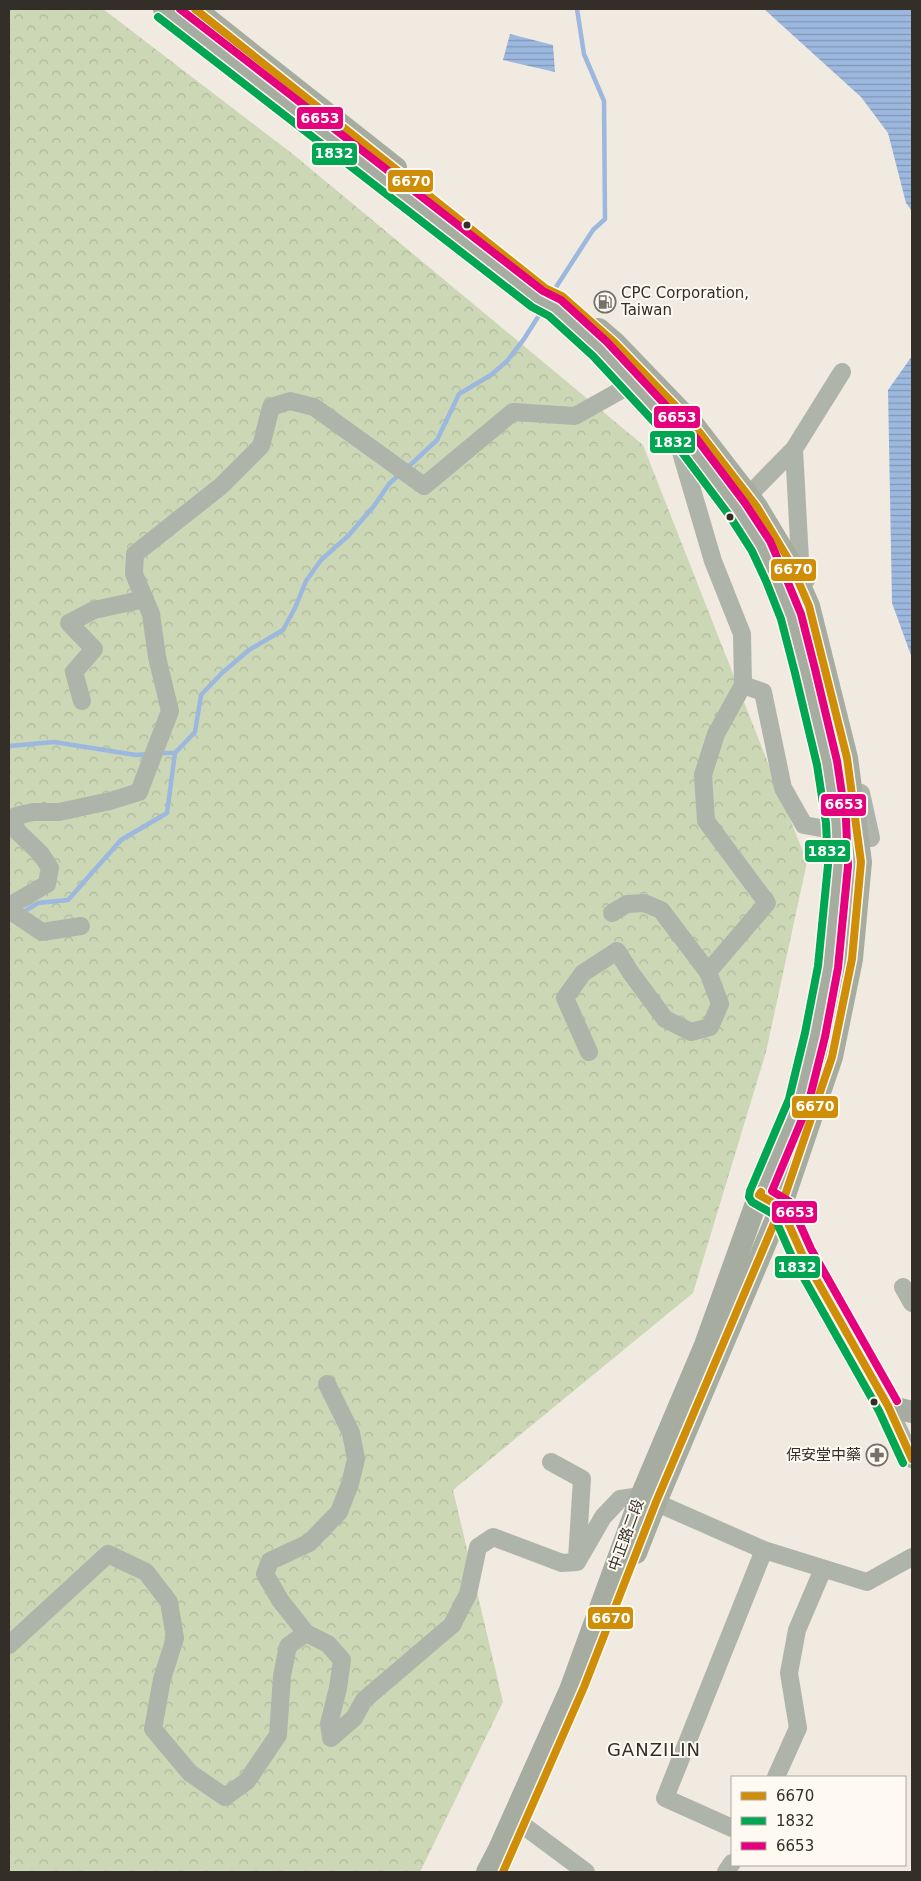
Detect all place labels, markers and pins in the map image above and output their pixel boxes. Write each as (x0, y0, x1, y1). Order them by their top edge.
unlabelled marker (462, 220, 472, 230)
place label: CPC Corporation, Taiwan (620, 284, 749, 319)
fuel station icon: CPC Corporation, Taiwan (593, 290, 617, 314)
unlabelled marker (725, 512, 735, 522)
unlabelled marker (869, 1397, 879, 1407)
pharmacy icon: 保安堂中藥 (865, 1443, 889, 1467)
place label: 保安堂中藥 (786, 1446, 861, 1464)

